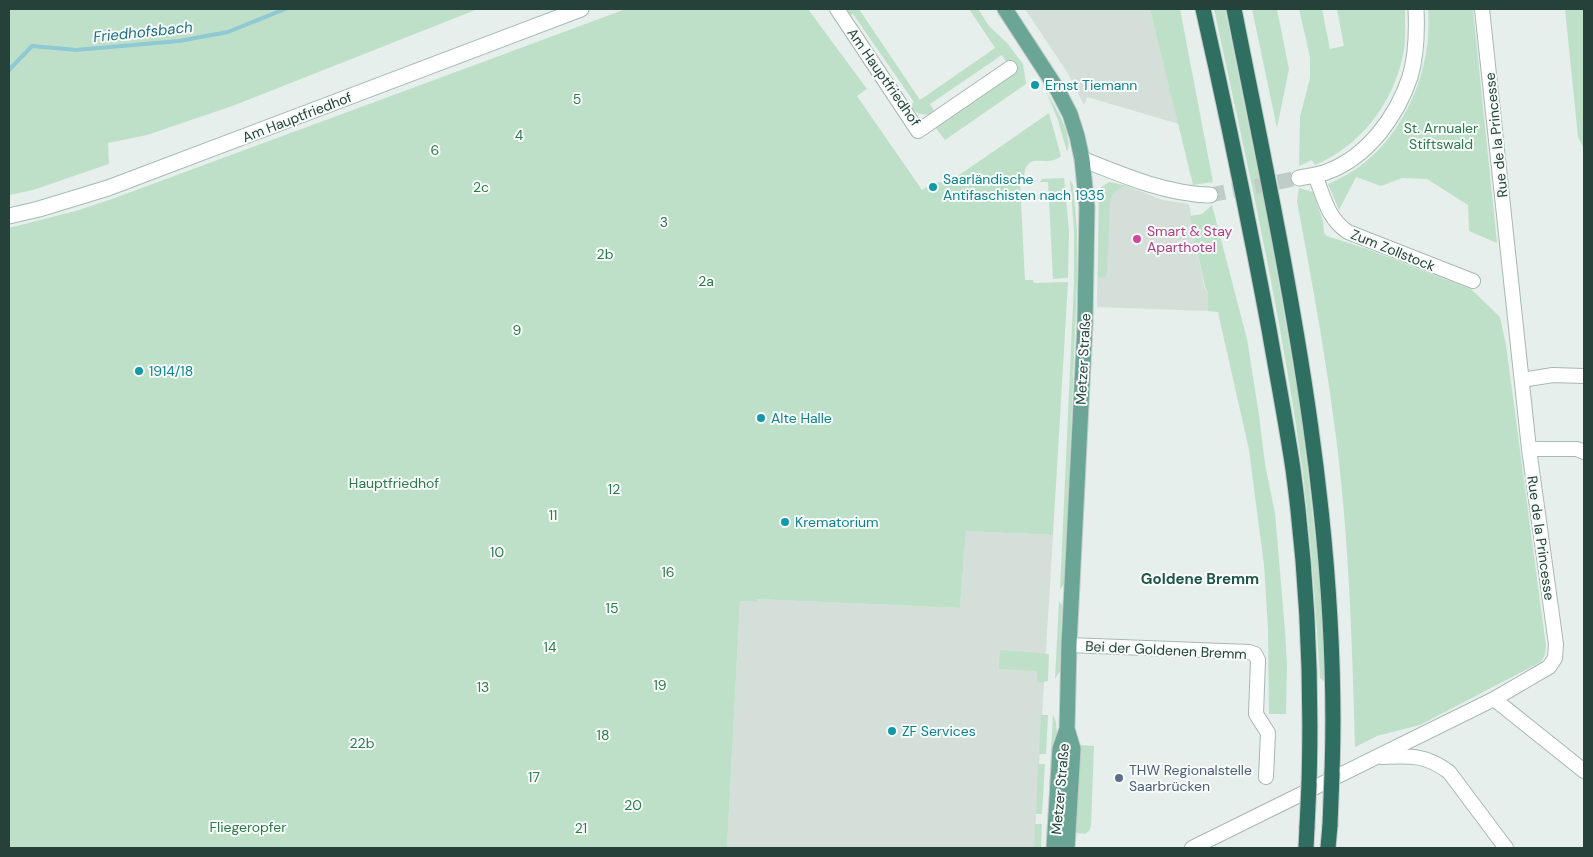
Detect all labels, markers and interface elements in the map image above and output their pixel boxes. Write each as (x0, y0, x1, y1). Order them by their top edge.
water label: Friedhofsbach (92, 17, 194, 47)
street label: Am Hauptfriedhof (843, 24, 925, 130)
street label: Rue de la Princesse (1480, 72, 1512, 198)
place label: Ernst Tiemann (1045, 76, 1137, 94)
marker: Ernst Tiemann (1029, 79, 1041, 91)
street label: Am Hauptfriedhof (240, 88, 354, 146)
park label: 5 (573, 90, 581, 108)
park label: St. Arnualer Stiftswald (1404, 119, 1478, 153)
park label: 4 (515, 126, 524, 144)
park label: 6 (431, 141, 439, 159)
place label: Saarländische Antifaschisten nach 1935 (943, 170, 1105, 204)
park label: 2c (473, 178, 489, 196)
marker: Saarländische Antifaschisten nach 1935 (927, 181, 939, 193)
park label: 3 (660, 213, 668, 231)
place label: Smart & Stay Aparthotel (1147, 222, 1233, 256)
street label: Zum Zollstock (1348, 225, 1438, 275)
marker: Smart & Stay Aparthotel (1131, 233, 1143, 245)
park label: 2b (597, 245, 614, 263)
park label: 2a (698, 272, 714, 290)
street label: Metzer Straße (1072, 313, 1094, 405)
park label: 9 (513, 321, 522, 339)
place label: 1914/18 (149, 362, 193, 380)
marker: 1914/18 (133, 365, 145, 377)
place label: Alte Halle (771, 409, 832, 427)
marker: Alte Halle (755, 412, 767, 424)
park label: Hauptfriedhof (349, 474, 439, 492)
street label: Rue de la Princesse (1523, 475, 1559, 601)
park label: 12 (608, 480, 620, 498)
park label: 11 (549, 506, 557, 524)
place label: Krematorium (795, 513, 879, 531)
marker: Krematorium (779, 516, 791, 528)
park label: 10 (490, 543, 504, 561)
park label: 16 (661, 563, 675, 581)
district label: Goldene Bremm (1141, 569, 1259, 589)
park label: 15 (606, 599, 618, 617)
street label: Bei der Goldenen Bremm (1085, 637, 1247, 663)
park label: 14 (544, 638, 557, 656)
park label: 19 (653, 676, 667, 694)
park label: 13 (477, 678, 489, 696)
place label: ZF Services (902, 722, 976, 740)
marker: ZF Services (886, 725, 898, 737)
park label: 18 (597, 726, 609, 744)
park label: 22b (350, 734, 375, 752)
street label: Metzer Straße (1047, 743, 1073, 835)
place label: THW Regionalstelle Saarbrücken (1129, 761, 1252, 795)
park label: 17 (528, 768, 540, 786)
marker: THW Regionalstelle Saarbrücken (1113, 772, 1125, 784)
park label: 20 (624, 796, 642, 814)
park label: Fliegeropfer (210, 818, 286, 836)
park label: 21 (575, 819, 587, 837)

